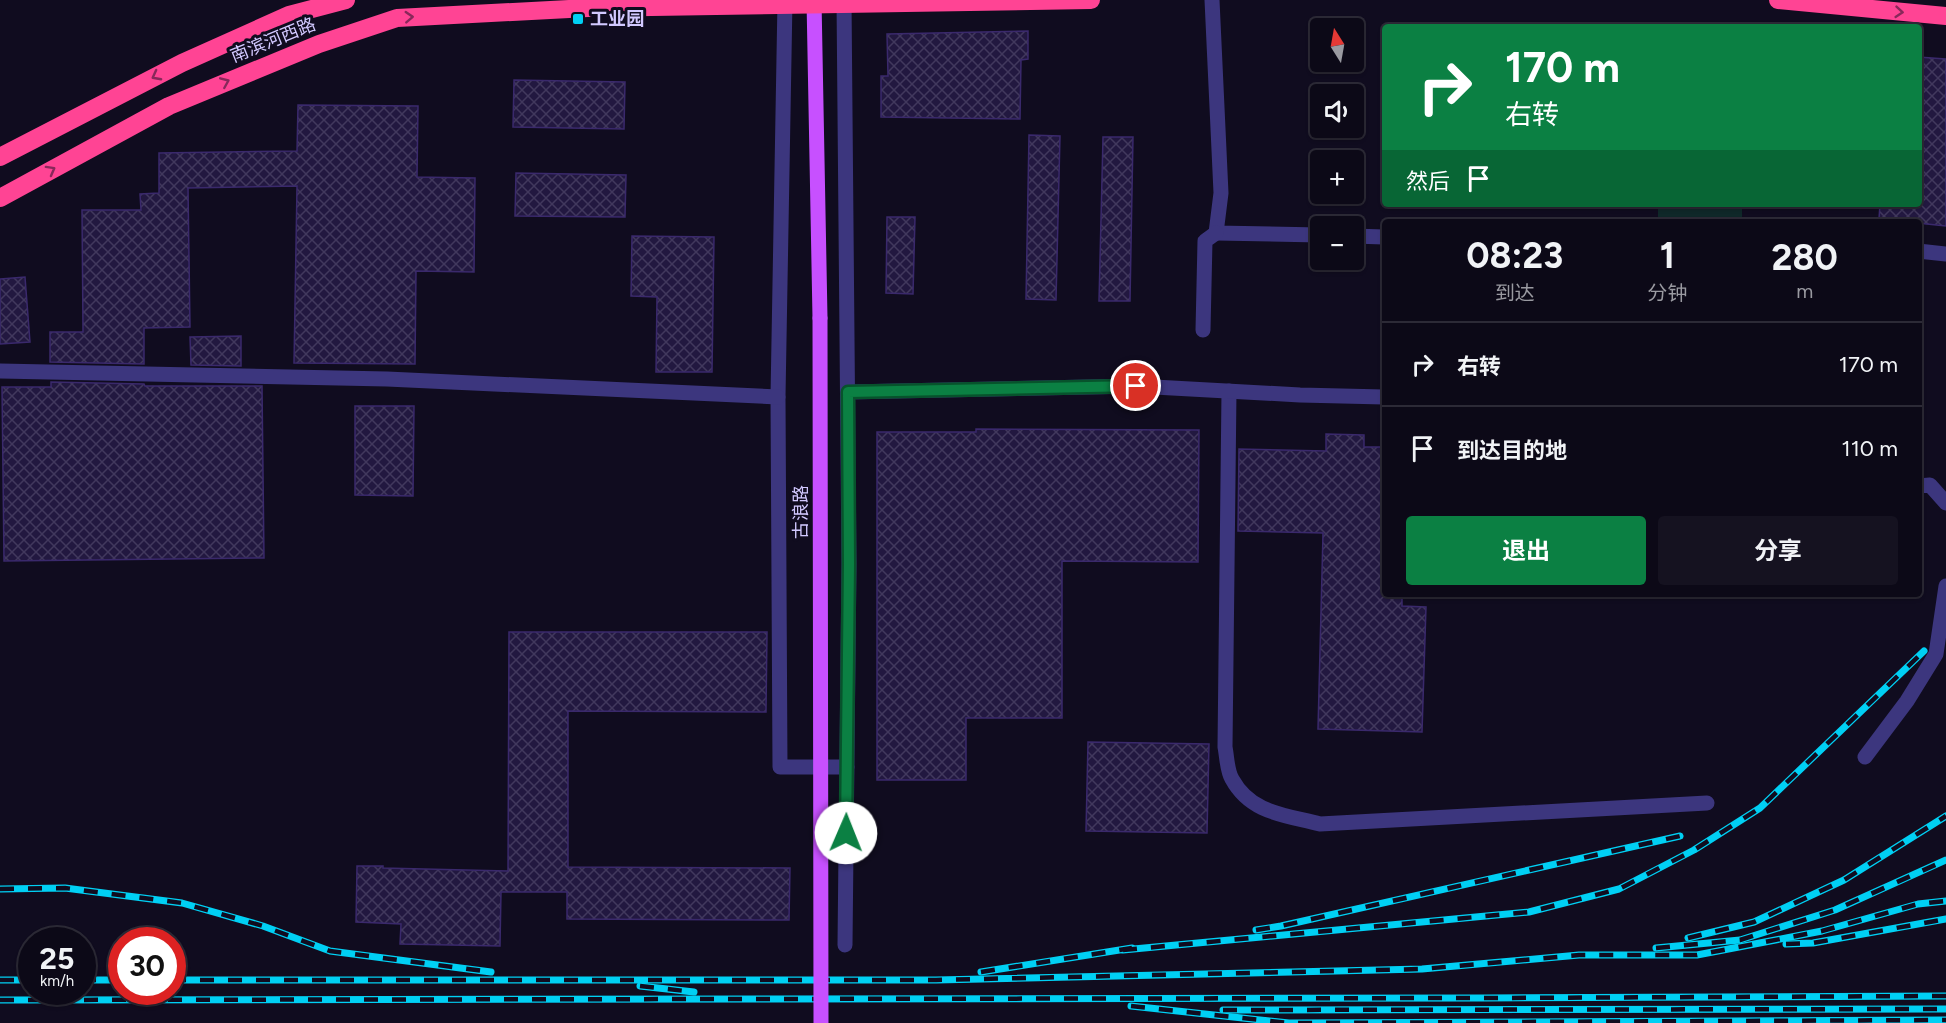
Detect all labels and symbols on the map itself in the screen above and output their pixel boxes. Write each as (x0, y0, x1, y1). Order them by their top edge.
one-way arrow (1894, 5, 1903, 18)
place label: 工业园 (590, 8, 644, 30)
one-way arrow (404, 11, 413, 24)
marker: 工业园 (571, 12, 585, 26)
street label: 南滨河西路 (227, 13, 319, 67)
north arrow (1310, 18, 1364, 72)
one-way arrow (151, 69, 162, 80)
one-way arrow (219, 77, 230, 89)
one-way arrow (45, 166, 56, 177)
pin (1110, 360, 1161, 411)
street label: 古浪路 (790, 485, 812, 539)
position arrow (814, 801, 878, 865)
speed limit sign: 30 (108, 927, 186, 1005)

